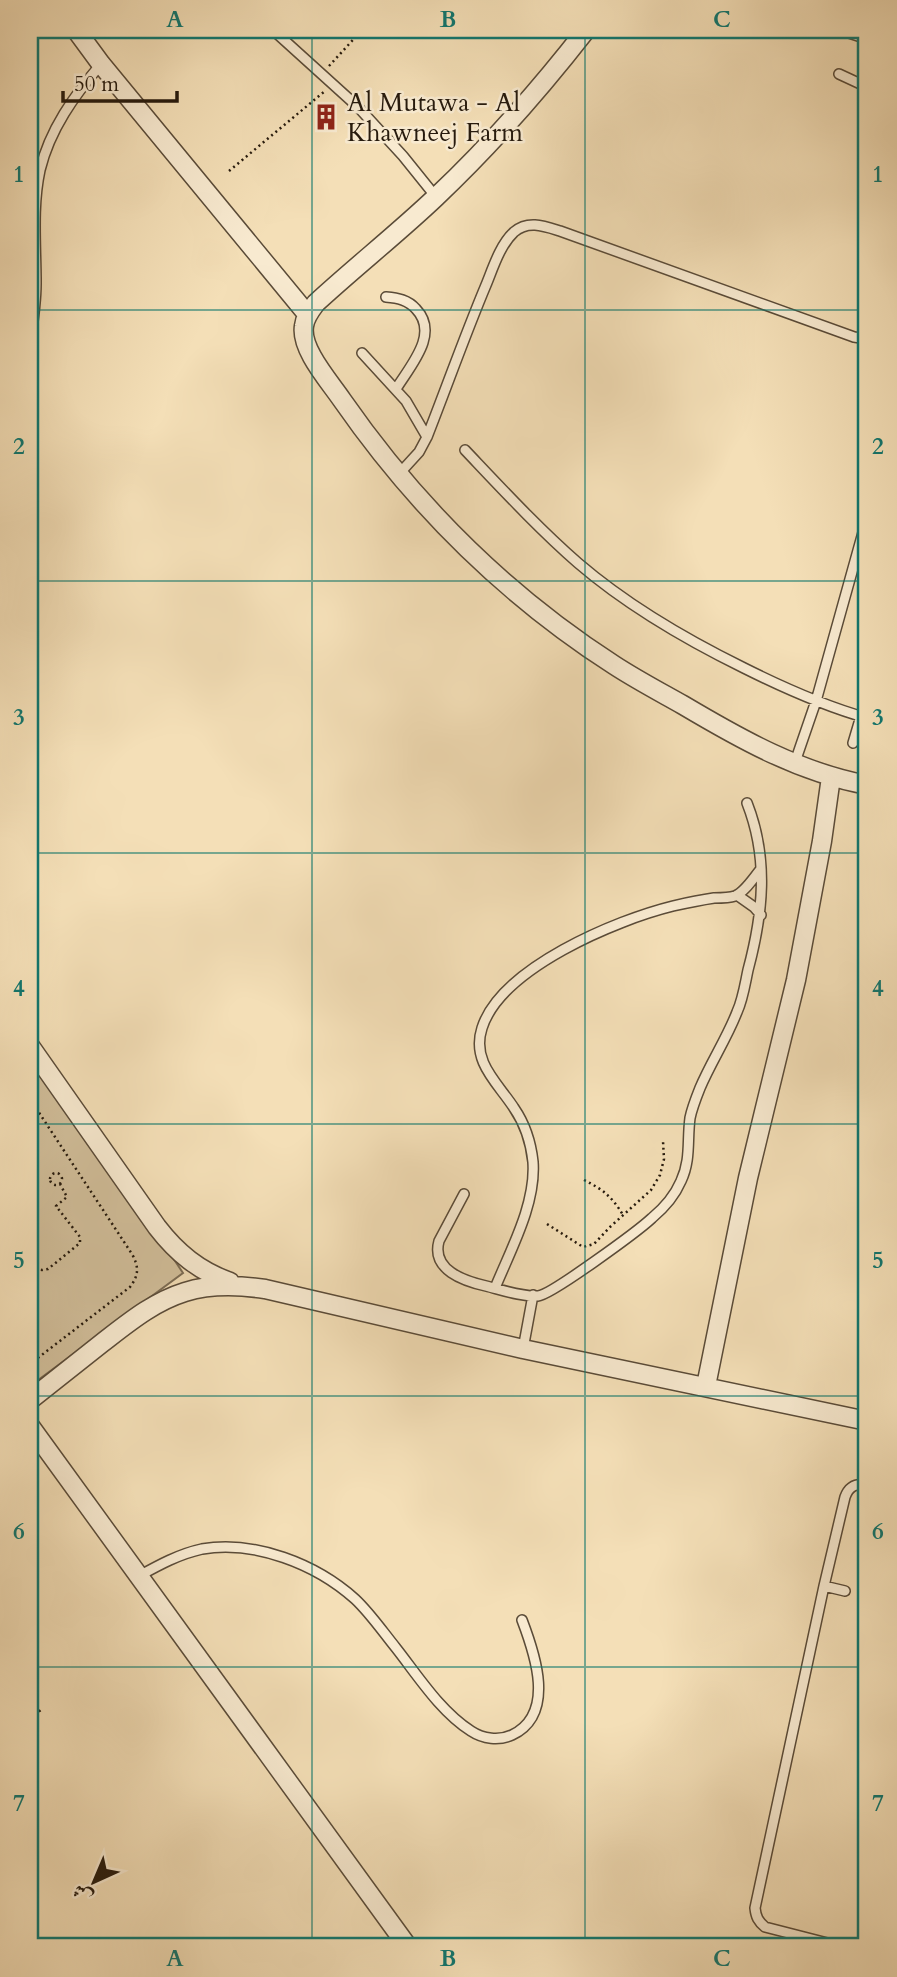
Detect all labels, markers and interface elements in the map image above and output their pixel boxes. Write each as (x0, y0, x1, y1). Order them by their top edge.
text: A (166, 4, 184, 35)
text: B (440, 4, 456, 35)
text: C (713, 4, 731, 35)
scale bar (63, 60, 177, 104)
text: 50 m (74, 70, 119, 99)
place label: Al Mutawa - Al Khawneej Farm (347, 85, 523, 150)
building icon: Al Mutawa - Al Khawneej Farm (311, 102, 341, 132)
text: 1 (13, 159, 25, 190)
text: 1 (872, 159, 884, 190)
text: 2 (13, 431, 25, 462)
text: 2 (872, 431, 884, 462)
text: 3 (13, 702, 25, 733)
text: 3 (872, 702, 884, 733)
text: 4 (13, 973, 25, 1004)
text: 4 (872, 973, 884, 1004)
text: 5 (13, 1245, 25, 1276)
text: 5 (872, 1245, 884, 1276)
text: 6 (13, 1516, 25, 1547)
text: 6 (872, 1516, 884, 1547)
text: 7 (13, 1788, 25, 1819)
text: 7 (872, 1788, 884, 1819)
north arrow (60, 1848, 130, 1918)
text: ش (67, 1878, 99, 1909)
text: A (166, 1943, 184, 1974)
text: B (440, 1943, 456, 1974)
text: C (713, 1943, 731, 1974)

